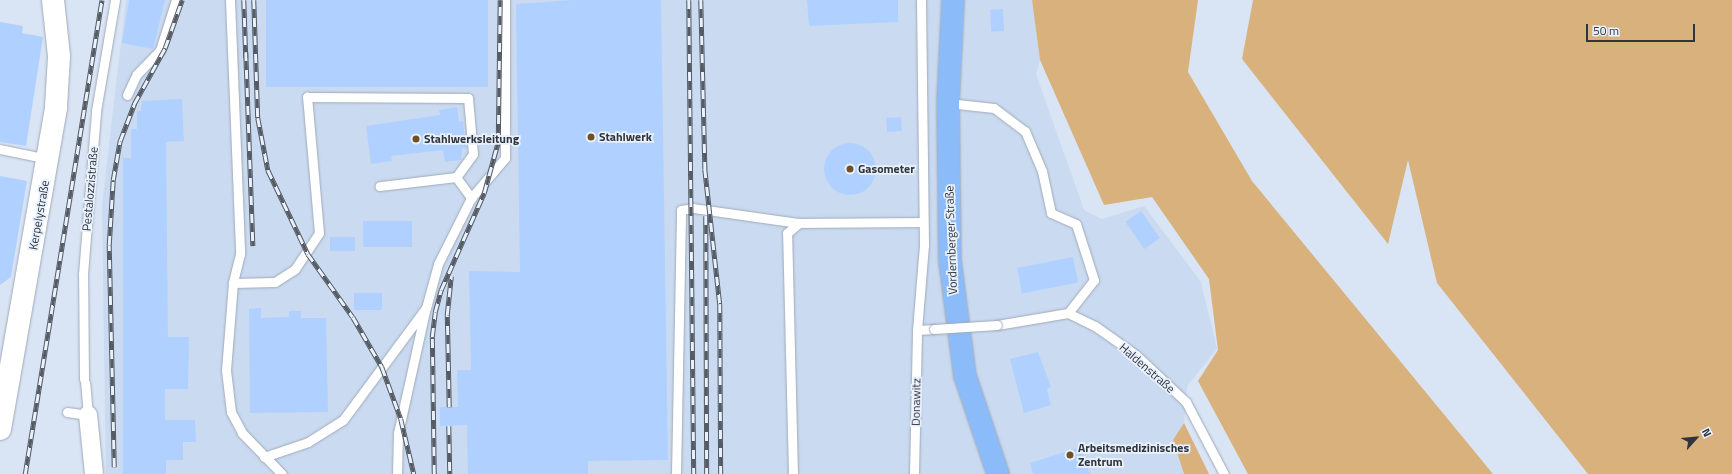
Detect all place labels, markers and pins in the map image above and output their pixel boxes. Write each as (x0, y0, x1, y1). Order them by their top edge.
place label: Stahlwerk (599, 130, 652, 144)
place label: Stahlwerksleitung (424, 132, 519, 146)
marker: Stahlwerk (586, 132, 596, 142)
marker: Stahlwerksleitung (411, 134, 421, 144)
place label: Gasometer (858, 162, 915, 176)
marker: Gasometer (845, 164, 855, 174)
place label: Arbeitsmedizinisches Zentrum (1078, 441, 1189, 469)
marker: Arbeitsmedizinisches Zentrum (1065, 450, 1075, 460)

